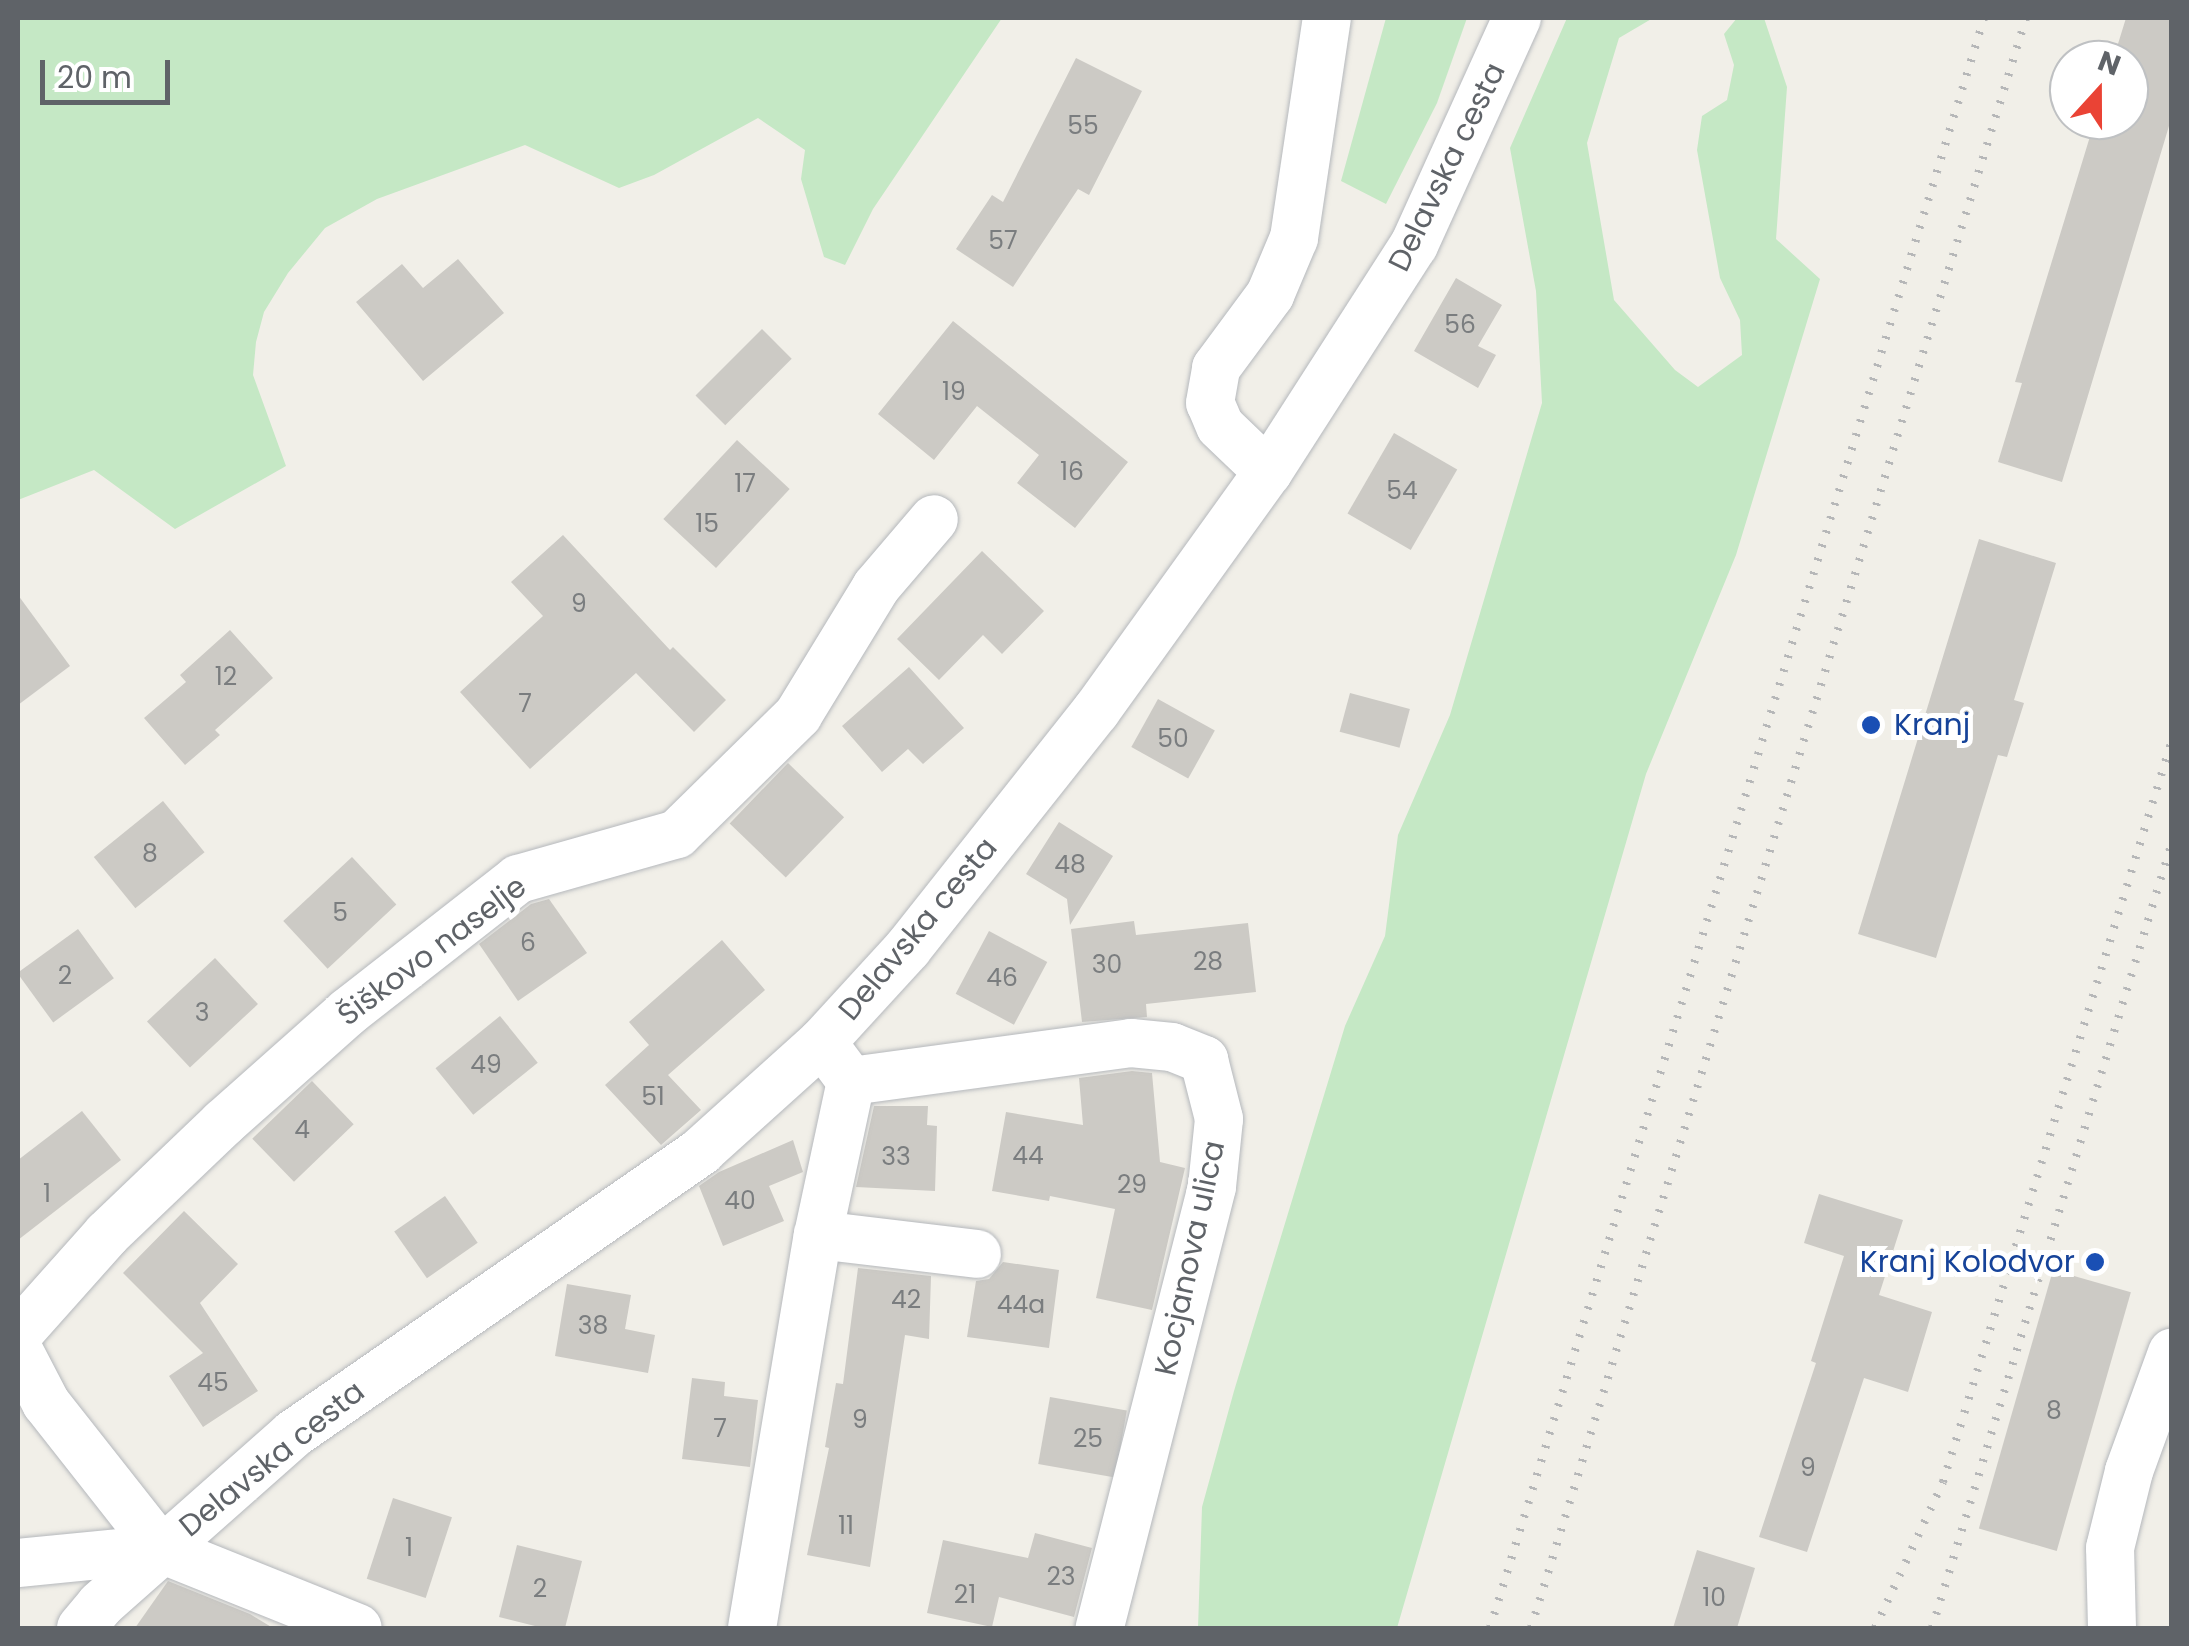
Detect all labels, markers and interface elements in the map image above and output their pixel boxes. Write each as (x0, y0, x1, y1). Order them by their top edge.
scale bar (45, 40, 175, 102)
north arrow (2049, 40, 2149, 140)
text: N (2092, 41, 2126, 85)
text: 20 m (57, 56, 132, 99)
street label: Delavska cesta (1381, 57, 1513, 277)
house number: 55 (1067, 111, 1099, 141)
house number: 57 (988, 226, 1018, 256)
house number: 56 (1444, 310, 1476, 340)
house number: 19 (942, 377, 966, 407)
house number: 16 (1060, 457, 1084, 487)
house number: 17 (734, 469, 756, 499)
house number: 54 (1386, 476, 1418, 506)
house number: 15 (695, 509, 719, 539)
house number: 9 (571, 589, 587, 619)
house number: 12 (215, 662, 237, 692)
house number: 7 (518, 689, 532, 719)
place label: Kranj (1894, 707, 1970, 743)
marker: Kranj (1858, 712, 1884, 738)
house number: 50 (1157, 724, 1189, 754)
street label: Delavska cesta (831, 830, 1005, 1028)
house number: 8 (142, 839, 158, 869)
house number: 48 (1054, 850, 1086, 880)
street label: Šiškovo naselje (331, 868, 533, 1034)
house number: 5 (332, 898, 348, 928)
house number: 6 (520, 928, 536, 958)
house number: 28 (1193, 947, 1223, 977)
house number: 30 (1092, 950, 1122, 980)
house number: 2 (58, 961, 72, 991)
house number: 46 (986, 963, 1018, 993)
house number: 3 (195, 998, 209, 1028)
house number: 49 (470, 1050, 502, 1080)
house number: 51 (641, 1082, 665, 1112)
house number: 4 (294, 1115, 310, 1145)
street label: Kocjanova ulica (1148, 1137, 1232, 1379)
house number: 44 (1012, 1141, 1044, 1171)
house number: 33 (881, 1142, 911, 1172)
house number: 29 (1117, 1170, 1147, 1200)
house number: 1 (43, 1179, 51, 1209)
house number: 40 (724, 1186, 756, 1216)
place label: Kranj Kolodvor (1860, 1244, 2075, 1280)
marker: Kranj Kolodvor (2084, 1251, 2106, 1273)
house number: 42 (891, 1285, 921, 1315)
house number: 44a (997, 1290, 1045, 1320)
house number: 38 (578, 1311, 608, 1341)
house number: 45 (197, 1368, 229, 1398)
street label: Delavska cesta (172, 1373, 372, 1545)
house number: 8 (2046, 1396, 2062, 1426)
house number: 9 (852, 1405, 868, 1435)
house number: 7 (713, 1414, 727, 1444)
house number: 25 (1073, 1424, 1103, 1454)
house number: 9 (1800, 1453, 1816, 1483)
house number: 11 (838, 1511, 854, 1541)
house number: 1 (405, 1533, 413, 1563)
house number: 23 (1046, 1562, 1076, 1592)
house number: 2 (533, 1574, 547, 1604)
house number: 21 (954, 1580, 976, 1610)
house number: 10 (1702, 1583, 1726, 1613)

